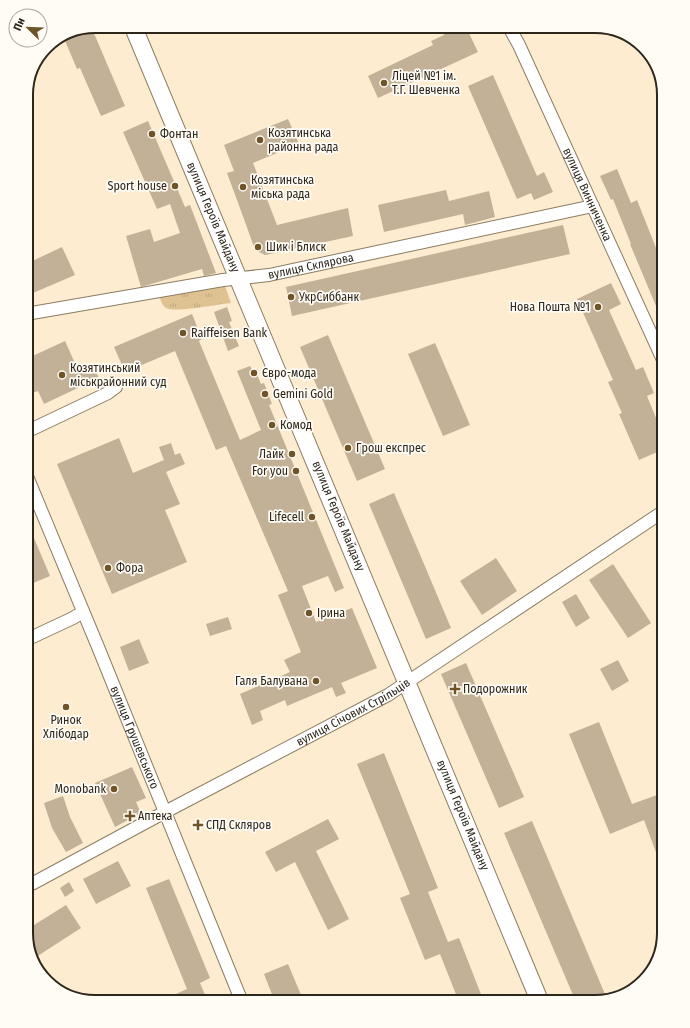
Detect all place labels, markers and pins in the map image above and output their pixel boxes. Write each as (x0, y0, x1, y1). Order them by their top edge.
place label: Ліцей №1 ім. Т.Г. Шевченка (392, 69, 460, 97)
marker: Ліцей №1 ім. Т.Г. Шевченка (379, 78, 389, 88)
place label: Козятинська районна рада (268, 126, 339, 154)
place label: Фонтан (160, 127, 198, 141)
marker: Фонтан (147, 129, 157, 139)
marker: Козятинська районна рада (255, 135, 265, 145)
place label: Козятинська міська рада (251, 173, 314, 201)
place label: Sport house (107, 179, 167, 193)
marker: Sport house (170, 181, 180, 191)
marker: Козятинська міська рада (238, 182, 248, 192)
place label: Шик і Блиск (266, 240, 327, 254)
marker: Шик і Блиск (253, 242, 263, 252)
place label: УкрСиббанк (298, 290, 359, 304)
marker: УкрСиббанк (286, 292, 296, 302)
place label: Нова Пошта №1 (510, 300, 590, 314)
marker: Нова Пошта №1 (593, 302, 603, 312)
place label: Raiffeisen Bank (191, 326, 267, 340)
marker: Raiffeisen Bank (178, 328, 188, 338)
place label: Козятинський міськрайонний суд (70, 361, 166, 389)
place label: Євро-мода (262, 366, 317, 380)
marker: Євро-мода (249, 368, 259, 378)
marker: Козятинський міськрайонний суд (57, 370, 67, 380)
place label: Gemini Gold (273, 387, 333, 401)
marker: Gemini Gold (260, 389, 270, 399)
place label: Комод (280, 418, 312, 432)
marker: Комод (267, 420, 277, 430)
place label: Грош експрес (356, 441, 426, 455)
marker: Грош експрес (343, 443, 353, 453)
place label: Лайк (259, 447, 284, 461)
marker: Лайк (287, 449, 297, 459)
place label: For you (252, 464, 288, 478)
marker: For you (291, 466, 301, 476)
place label: Lifecell (269, 510, 304, 524)
marker: Lifecell (307, 512, 317, 522)
place label: Фора (116, 561, 143, 575)
marker: Фора (103, 563, 113, 573)
place label: Ірина (317, 606, 345, 620)
marker: Ірина (304, 608, 314, 618)
place label: Галя Балувана (235, 674, 308, 688)
marker: Галя Балувана (311, 676, 321, 686)
place label: Подорожник (463, 682, 528, 696)
marker: Подорожник (450, 684, 460, 694)
marker: Ринок Хлібодар (61, 702, 71, 712)
place label: Ринок Хлібодар (43, 713, 89, 741)
place label: Monobank (54, 782, 106, 796)
marker: Monobank (109, 784, 119, 794)
place label: Аптека (138, 809, 173, 823)
marker: Аптека (125, 811, 135, 821)
place label: СПД Скляров (206, 818, 271, 832)
marker: СПД Скляров (193, 820, 203, 830)

